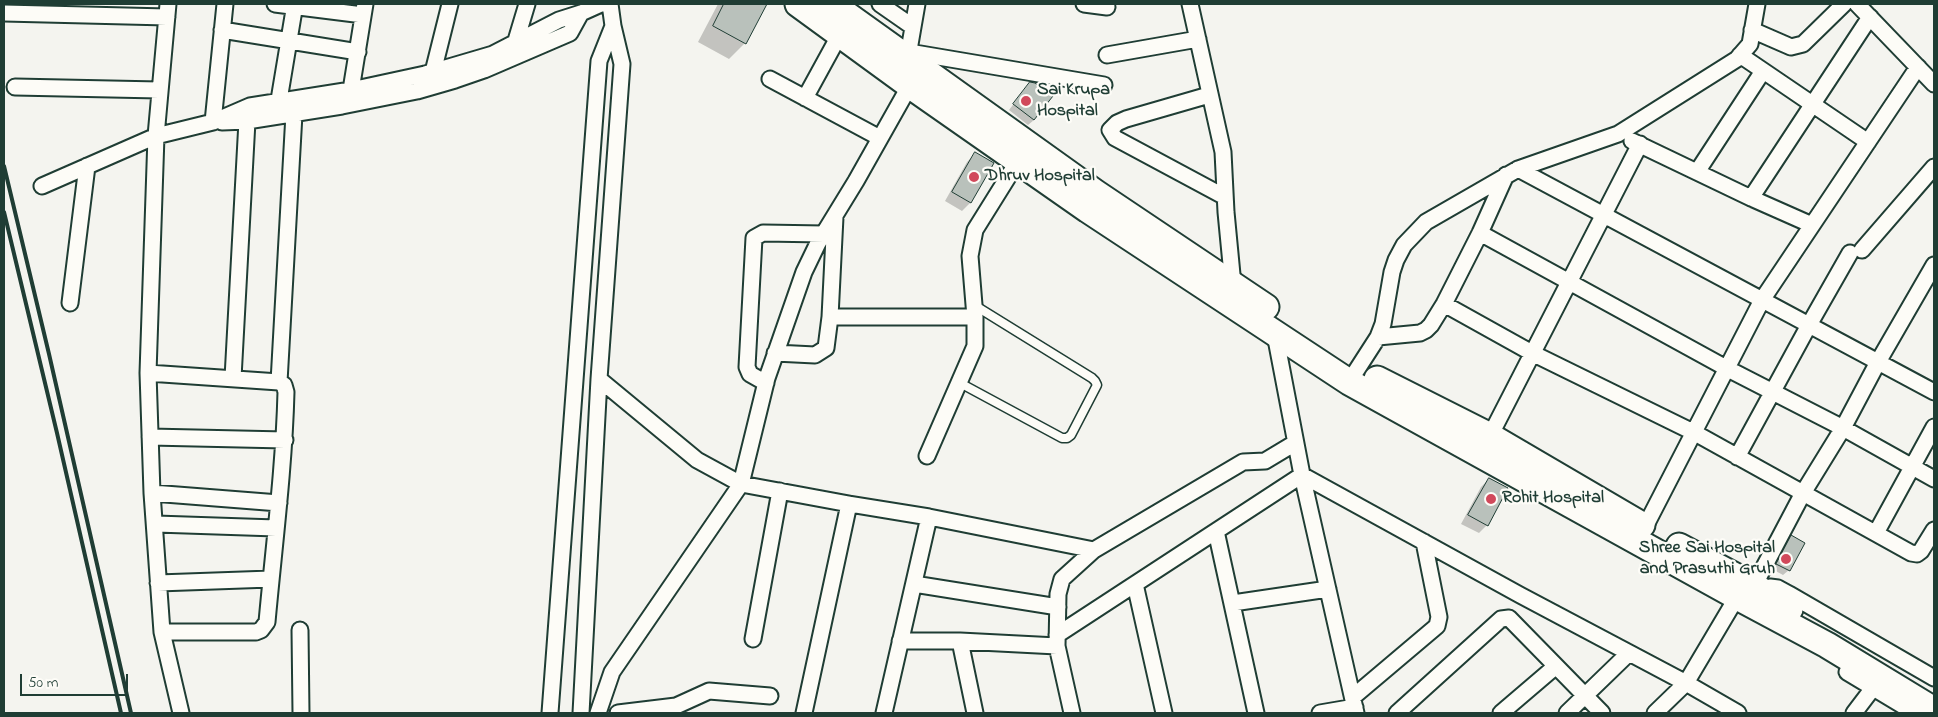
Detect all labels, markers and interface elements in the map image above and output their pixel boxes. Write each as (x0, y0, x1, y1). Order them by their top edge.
place label: Sai Krupa Hospital (1037, 80, 1110, 122)
marker: Sai Krupa Hospital (1019, 94, 1033, 108)
place label: Dhruv Hospital (985, 166, 1095, 188)
marker: Dhruv Hospital (967, 170, 981, 184)
place label: Rohit Hospital (1502, 488, 1604, 510)
marker: Rohit Hospital (1484, 492, 1498, 506)
place label: Shree Sai Hospital and Prasuthi Gruh (1639, 538, 1775, 580)
marker: Shree Sai Hospital and Prasuthi Gruh (1779, 552, 1793, 566)
scale bar (22, 664, 130, 696)
text: 50 m (28, 672, 58, 694)

